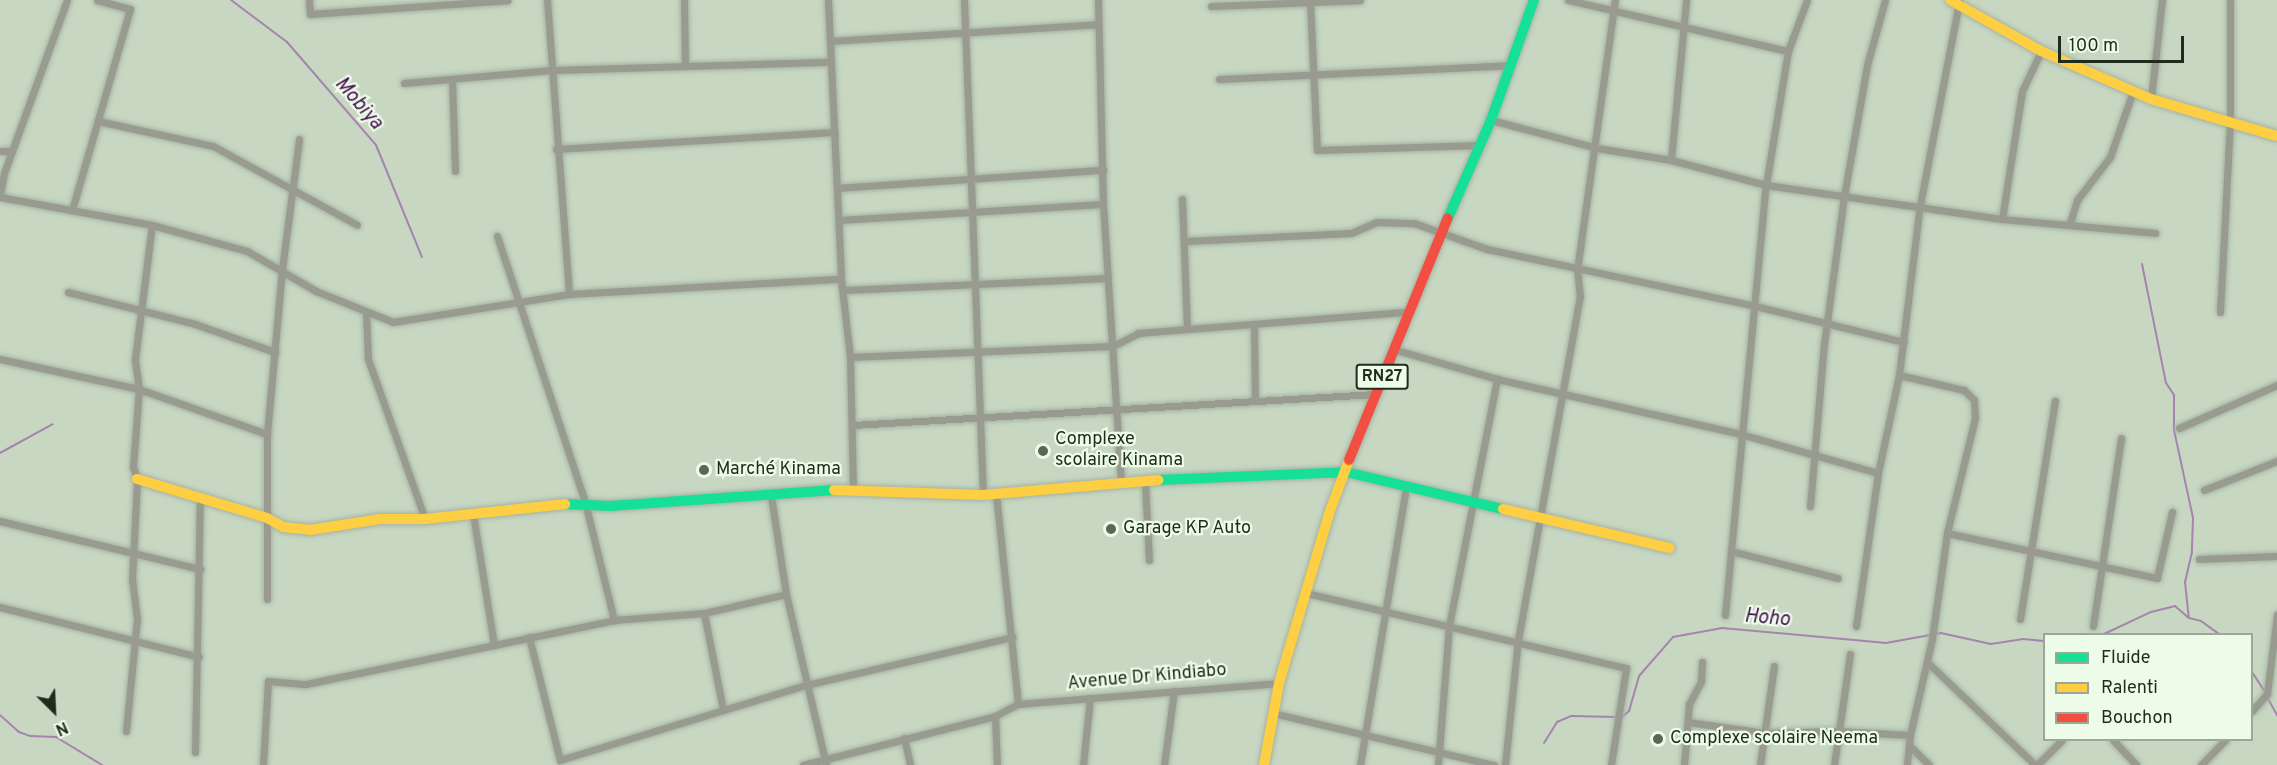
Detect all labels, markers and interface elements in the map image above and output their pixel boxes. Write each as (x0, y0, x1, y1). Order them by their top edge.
scale bar (2061, 24, 2187, 62)
text: 100 m (2069, 35, 2118, 58)
water label: Mobiya (329, 73, 387, 135)
road number: RN27 (1355, 364, 1409, 390)
place label: Complexe scolaire Kinama (1055, 430, 1183, 472)
marker: Complexe scolaire Kinama (1036, 444, 1050, 458)
place label: Marché Kinama (716, 459, 841, 481)
marker: Marché Kinama (697, 463, 711, 477)
place label: Garage KP Auto (1123, 518, 1252, 540)
marker: Garage KP Auto (1104, 522, 1118, 536)
water label: Hoho (1743, 605, 1791, 633)
legend (2043, 633, 2253, 741)
text: Fluide (2101, 647, 2150, 670)
street label: Avenue Dr Kindiabo (1067, 660, 1227, 696)
text: Ralenti (2101, 677, 2158, 700)
north arrow (24, 681, 84, 741)
text: Bouchon (2101, 707, 2173, 730)
text: N (52, 716, 71, 739)
place label: Complexe scolaire Neema (1670, 728, 1878, 750)
marker: Complexe scolaire Neema (1651, 732, 1665, 746)

